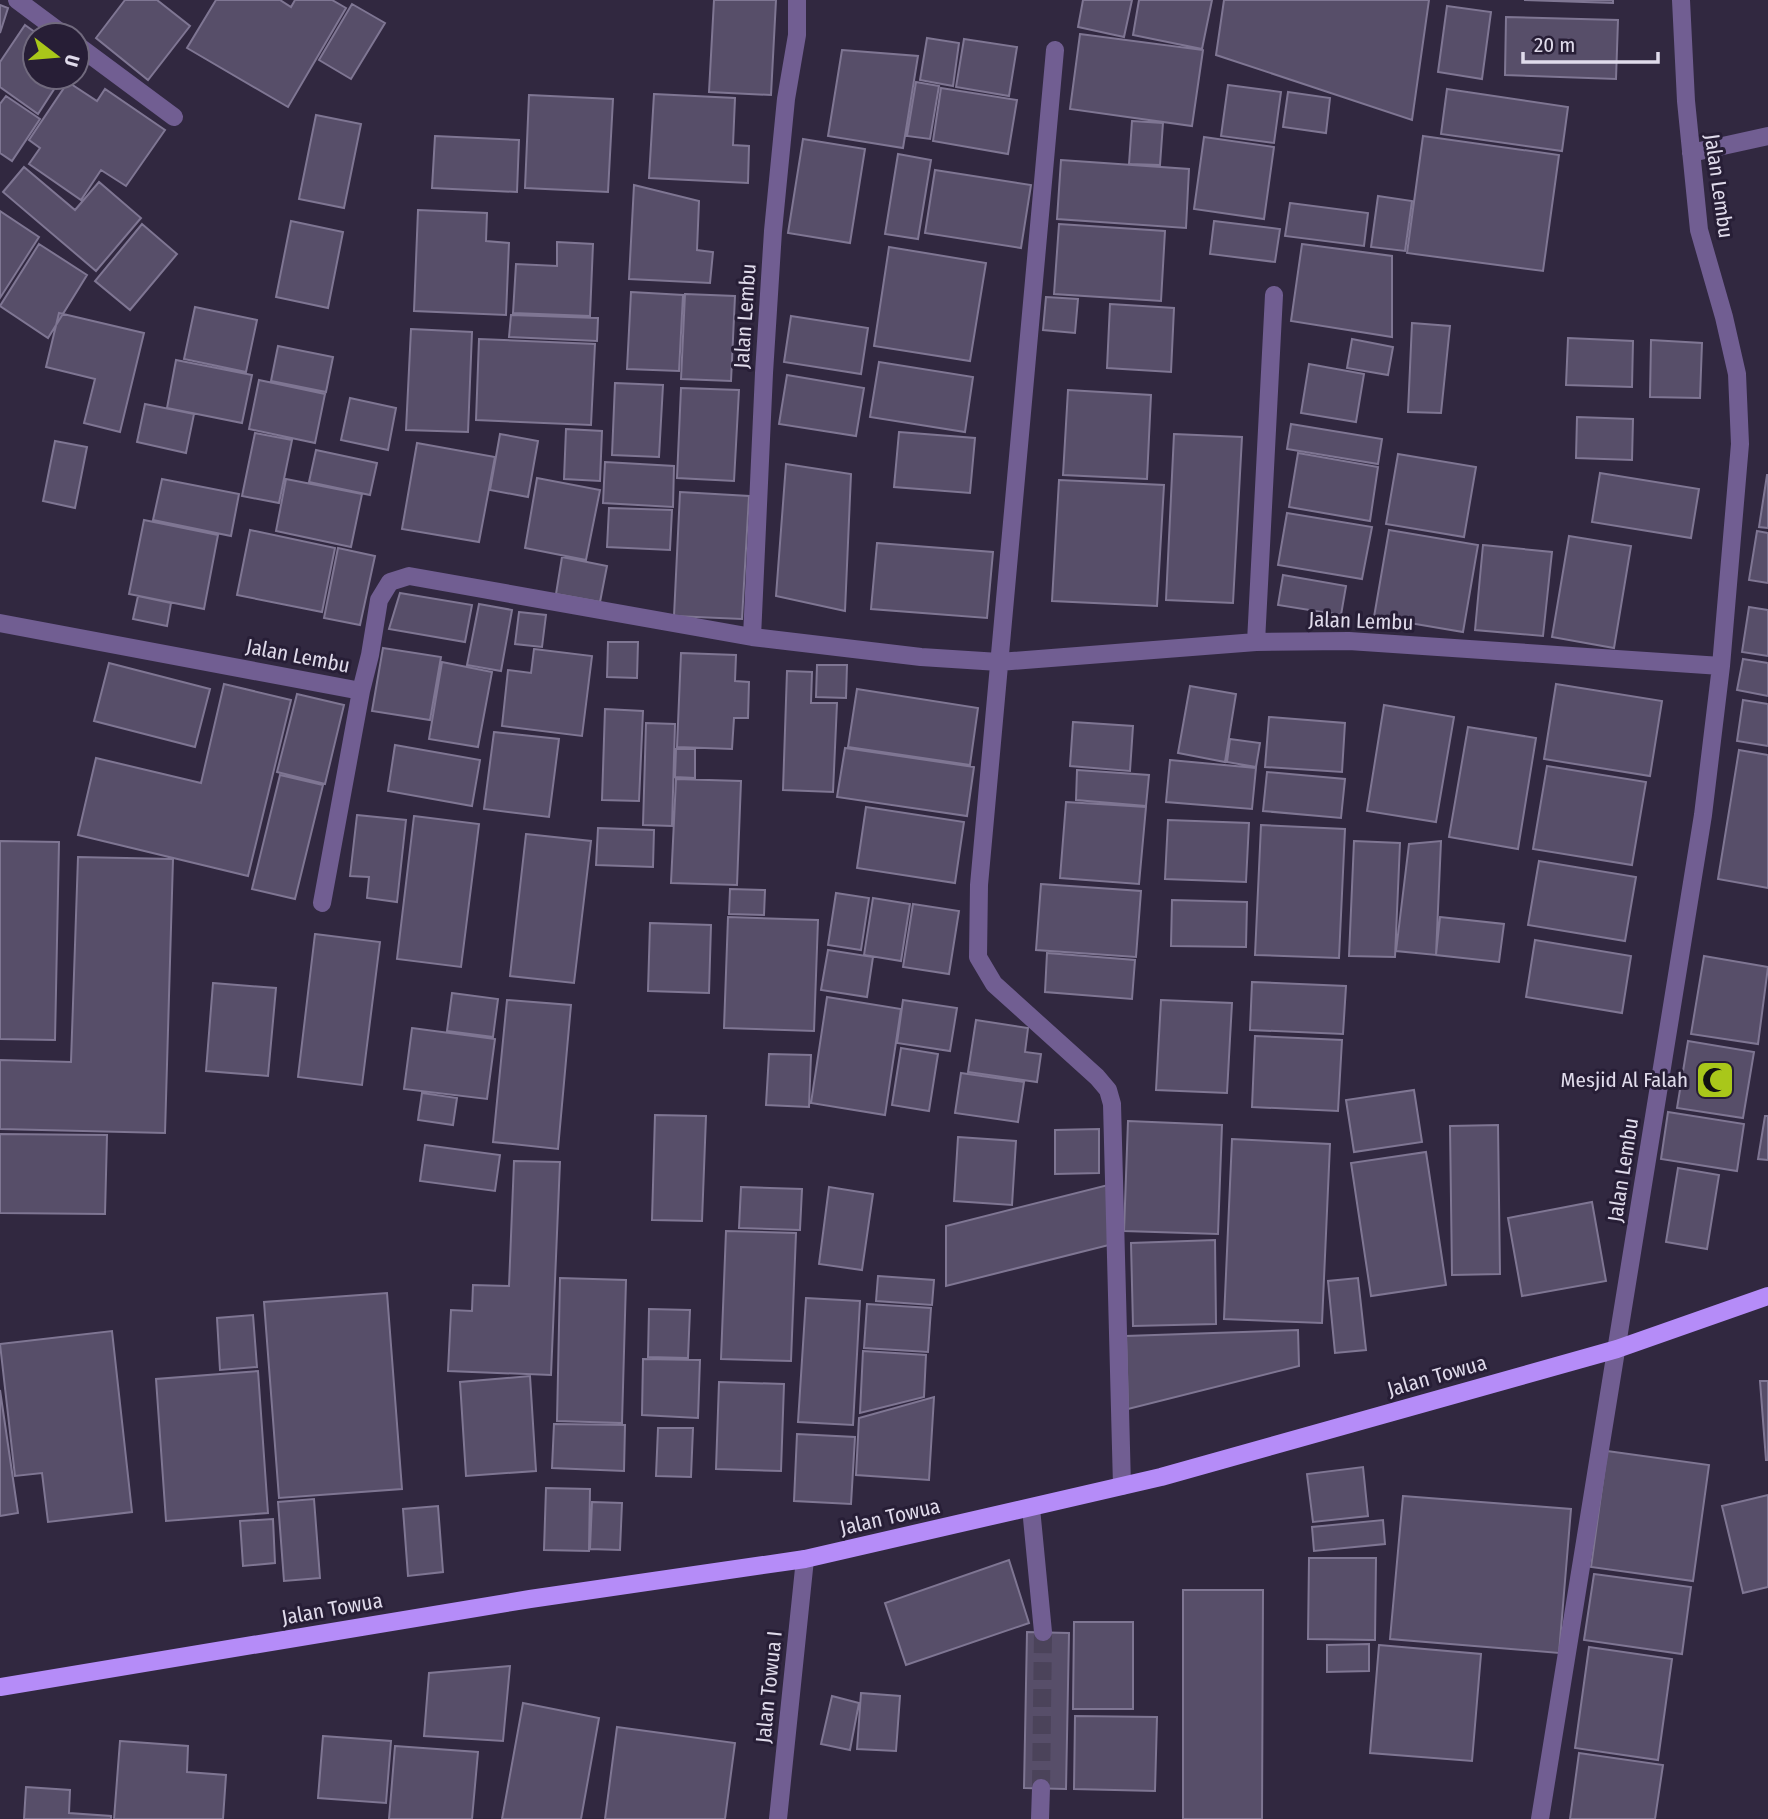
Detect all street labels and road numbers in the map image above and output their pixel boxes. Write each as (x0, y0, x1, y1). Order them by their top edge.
street label: Jalan Lembu (1699, 132, 1739, 240)
street label: Jalan Lembu (728, 263, 762, 369)
street label: Jalan Lembu (1308, 606, 1414, 636)
street label: Jalan Lembu (244, 633, 352, 679)
street label: Jalan Lembu (1602, 1116, 1644, 1224)
street label: Jalan Towua (1384, 1349, 1490, 1403)
street label: Jalan Towua (837, 1493, 943, 1541)
street label: Jalan Towua (279, 1587, 385, 1631)
street label: Jalan Towua I (750, 1630, 788, 1744)

